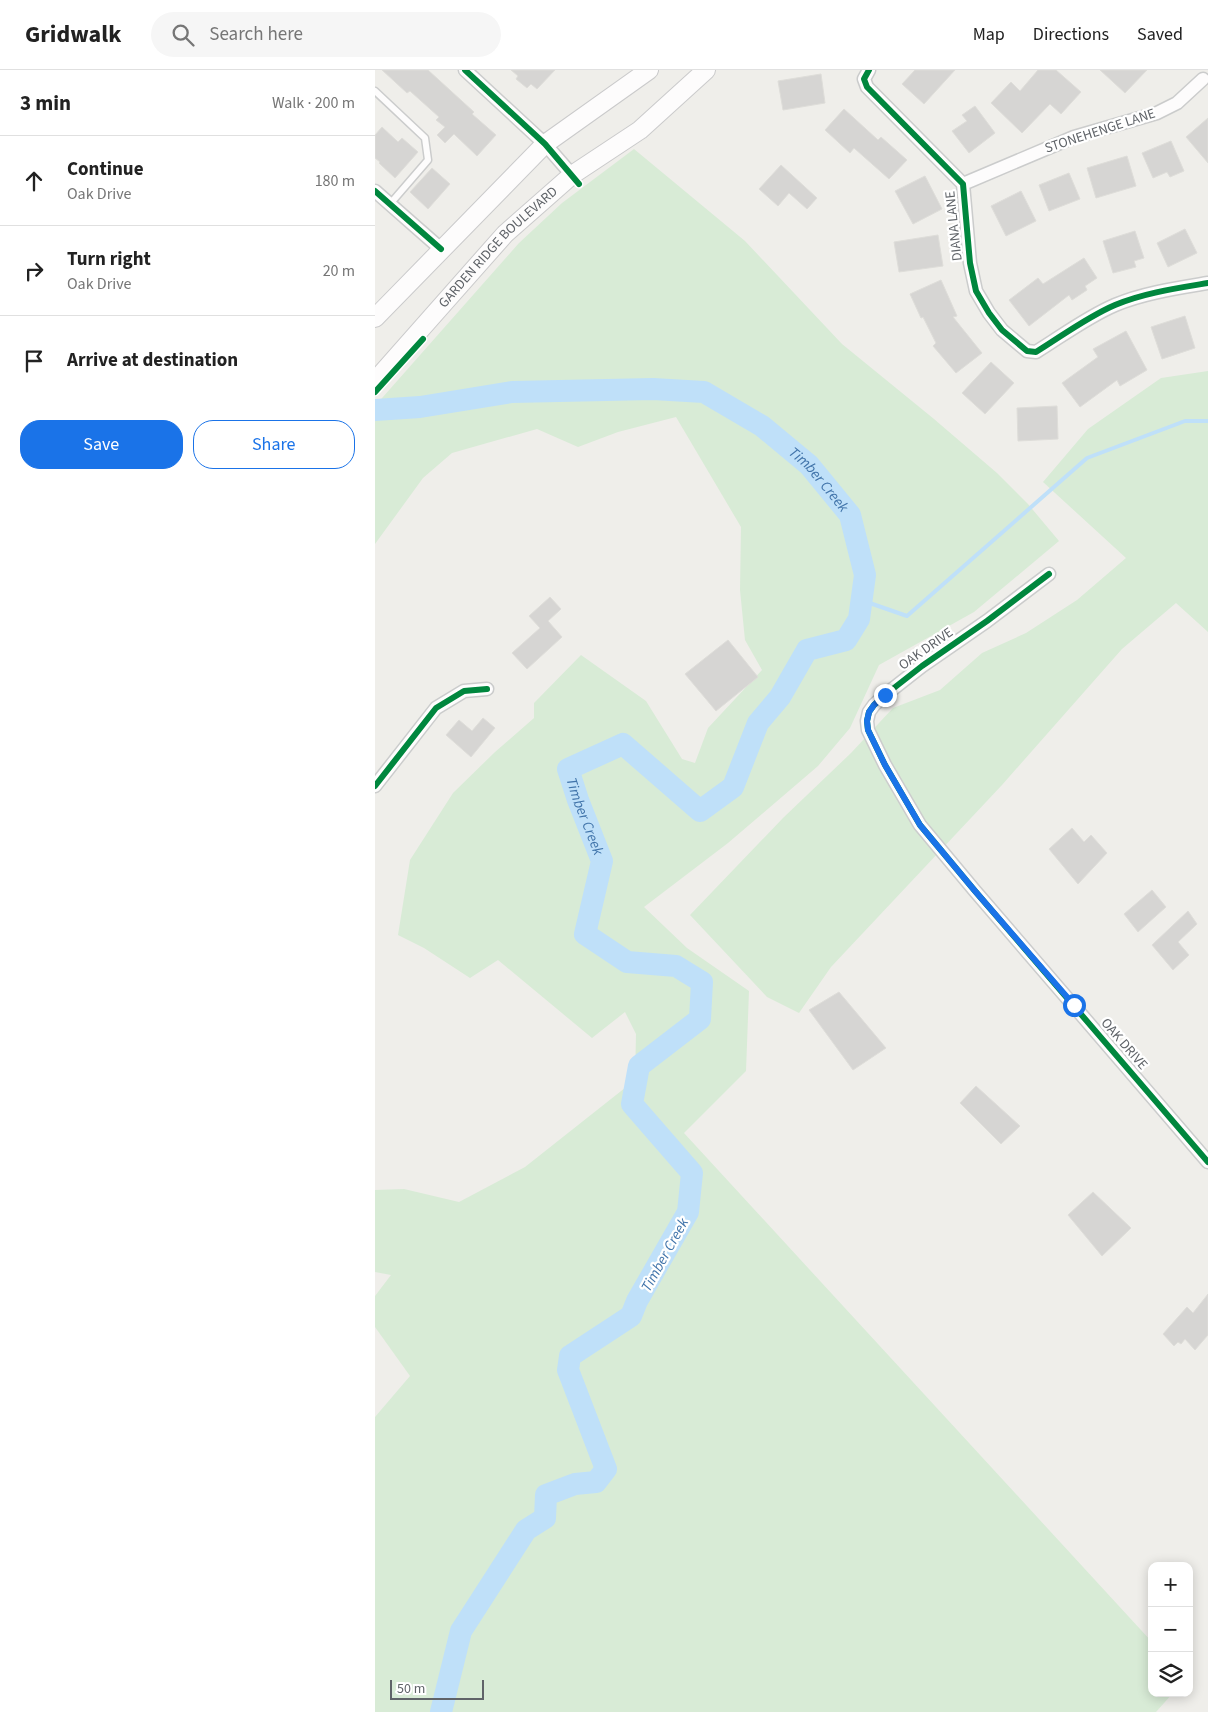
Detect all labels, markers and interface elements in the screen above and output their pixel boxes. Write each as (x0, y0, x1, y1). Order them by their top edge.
search box (151, 12, 501, 57)
text: Gridwalk (25, 17, 121, 52)
icon: search (169, 21, 197, 49)
text: Search here (209, 21, 303, 48)
text: Map (973, 22, 1005, 47)
text: Directions (1033, 22, 1109, 47)
text: Saved (1137, 22, 1183, 47)
text: 3 min (20, 88, 71, 118)
text: Walk · 200 m (272, 92, 355, 114)
street label: STONEHENGE LANE (1042, 104, 1158, 158)
text: Continue (67, 156, 144, 183)
icon: ahead (20, 167, 48, 195)
text: 180 m (315, 170, 355, 192)
street label: GARDEN RIDGE BOULEVARD (434, 182, 562, 312)
text: Oak Drive (67, 183, 132, 205)
street label: DIANA LANE (940, 190, 968, 262)
text: Turn right (67, 246, 151, 273)
icon: right (20, 257, 48, 285)
text: 20 m (323, 260, 355, 282)
text: Oak Drive (67, 273, 132, 295)
icon: arrive (20, 347, 48, 375)
text: Arrive at destination (67, 347, 238, 374)
button: Save (20, 420, 183, 469)
button: Share (193, 420, 355, 469)
water label: Timber Creek (784, 442, 854, 517)
street label: OAK DRIVE (895, 623, 957, 675)
route end (874, 684, 897, 707)
water label: Timber Creek (561, 775, 609, 859)
route start (1063, 994, 1086, 1017)
street label: OAK DRIVE (1096, 1014, 1152, 1074)
water label: Timber Creek (636, 1214, 694, 1296)
map controls (1148, 1562, 1193, 1697)
button: + (1148, 1562, 1193, 1607)
button: − (1148, 1607, 1193, 1652)
button: layers (1148, 1652, 1193, 1697)
scale bar (390, 1677, 484, 1700)
text: 50 m (397, 1679, 425, 1699)

